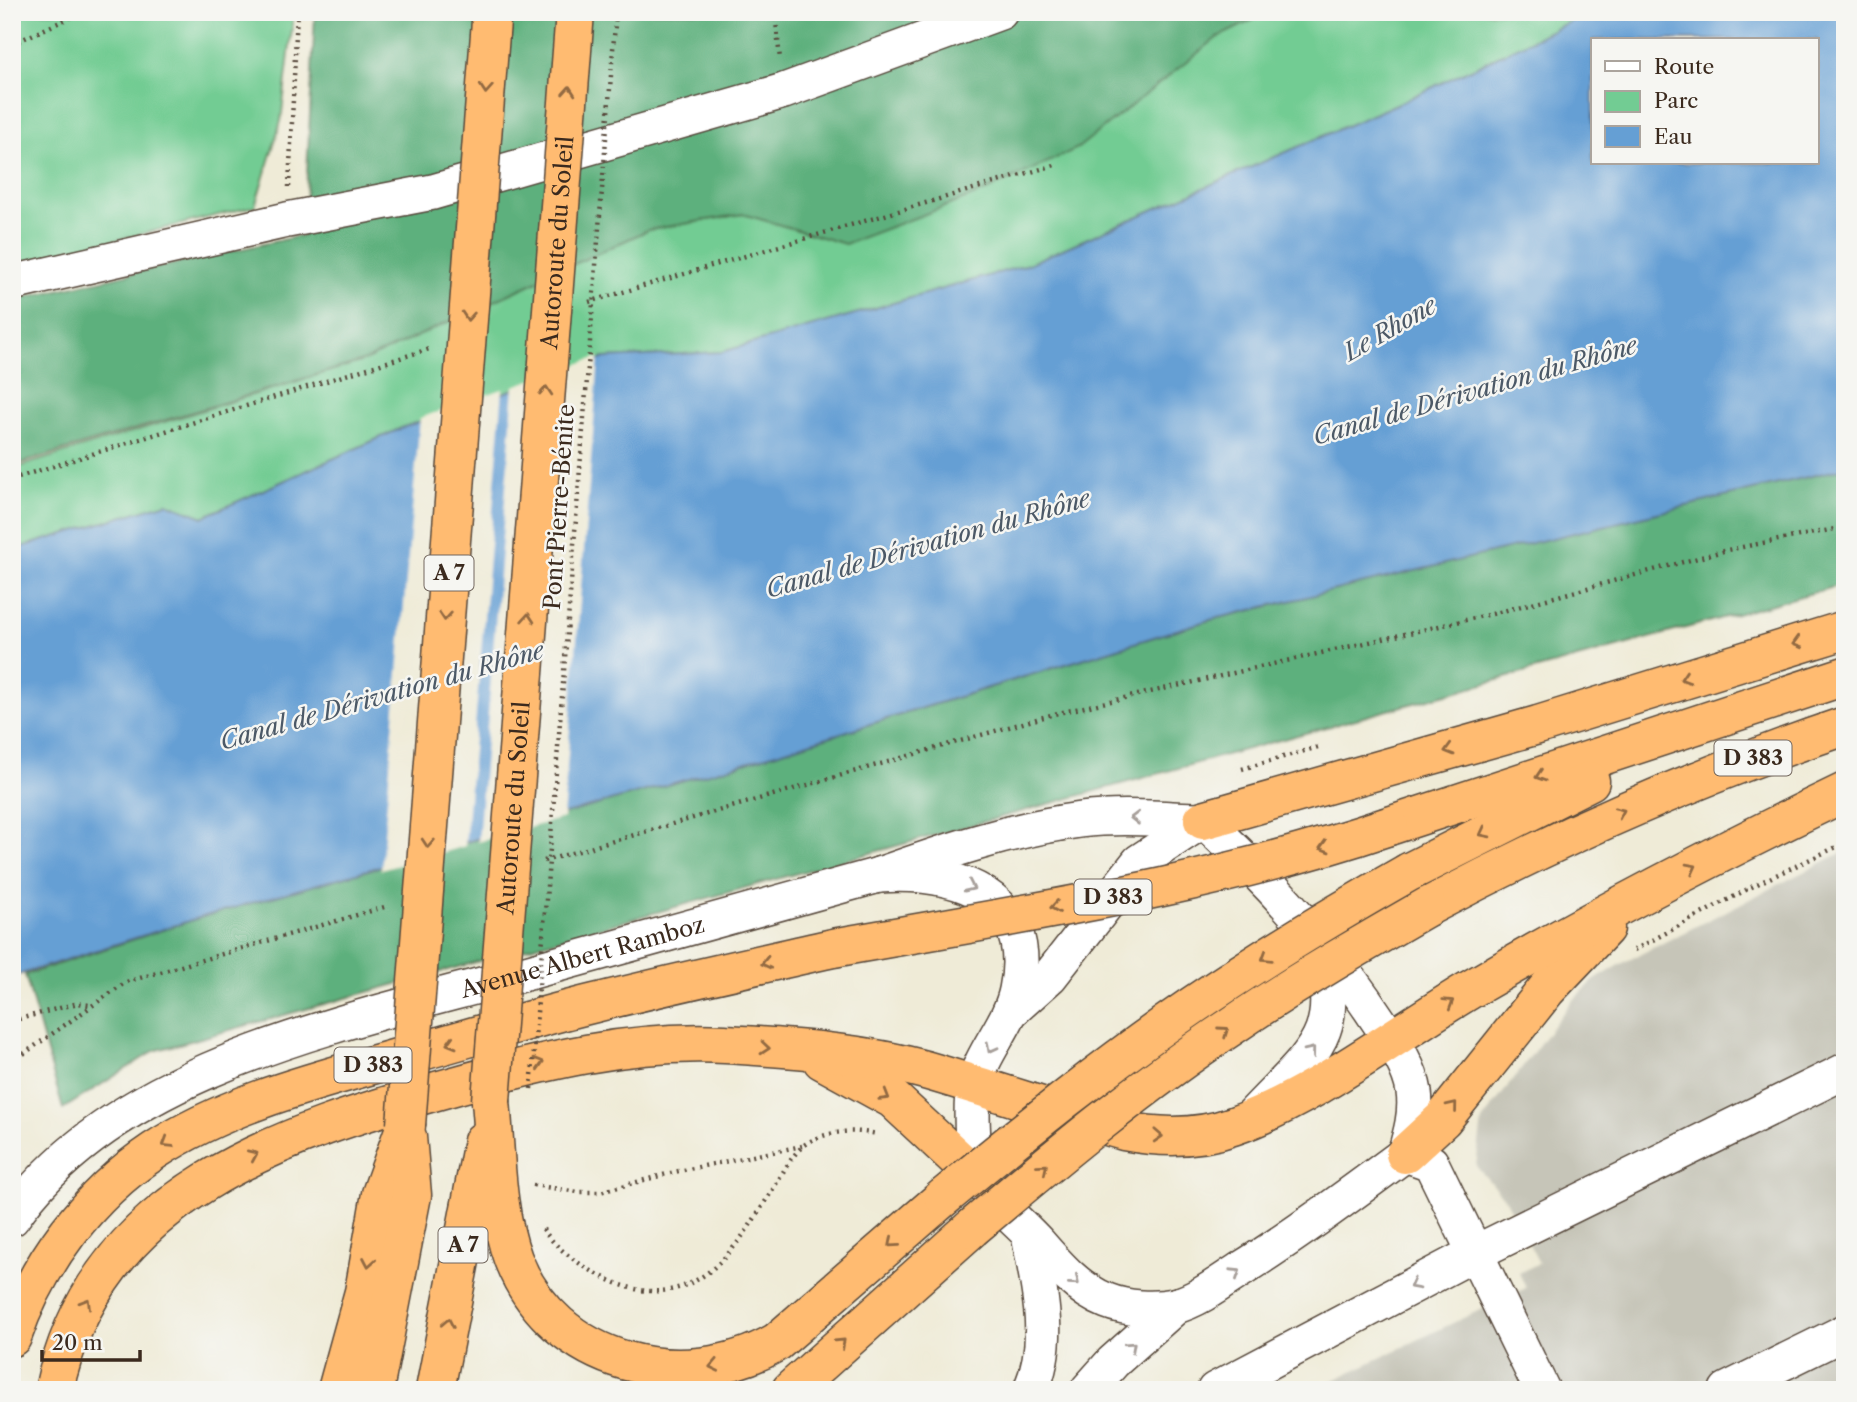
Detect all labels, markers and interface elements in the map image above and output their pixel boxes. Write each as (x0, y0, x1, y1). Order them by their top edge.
legend (1591, 38, 1818, 164)
text: Route (1654, 54, 1714, 79)
one-way arrow (479, 84, 494, 95)
one-way arrow (561, 85, 576, 96)
text: Parc (1654, 88, 1698, 113)
text: Eau (1654, 124, 1693, 149)
street label: Autoroute du Soleil (535, 135, 579, 351)
water label: Le Rhone (1336, 290, 1443, 368)
one-way arrow (461, 311, 476, 322)
water label: Canal de Dérivation du Rhône (1309, 330, 1642, 451)
one-way arrow (538, 385, 553, 396)
street label: Pont Pierre-Bénite (538, 403, 580, 611)
water label: Canal de Dérivation du Rhône (762, 483, 1095, 604)
road number: A 7 (424, 556, 474, 590)
one-way arrow (438, 611, 453, 622)
one-way arrow (520, 612, 535, 623)
water label: Canal de Dérivation du Rhône (216, 635, 549, 756)
one-way arrow (1791, 635, 1803, 650)
one-way arrow (1679, 670, 1691, 685)
street label: Autoroute du Soleil (491, 700, 536, 917)
road number: D 383 (1714, 740, 1792, 776)
one-way arrow (1444, 742, 1456, 757)
one-way arrow (1534, 768, 1547, 782)
one-way arrow (1613, 806, 1625, 820)
one-way arrow (1129, 810, 1140, 826)
one-way arrow (1479, 825, 1491, 838)
one-way arrow (421, 838, 436, 849)
one-way arrow (1319, 838, 1331, 853)
one-way arrow (1685, 862, 1697, 876)
one-way arrow (963, 878, 975, 892)
road number: D 383 (1074, 880, 1152, 914)
one-way arrow (1049, 899, 1061, 914)
street label: Avenue Albert Ramboz (457, 910, 708, 1004)
one-way arrow (1261, 948, 1274, 961)
one-way arrow (760, 955, 772, 969)
one-way arrow (1441, 999, 1454, 1012)
one-way arrow (1216, 1027, 1229, 1039)
one-way arrow (445, 1035, 457, 1050)
one-way arrow (759, 1040, 770, 1055)
one-way arrow (986, 1041, 999, 1053)
one-way arrow (1302, 1046, 1315, 1059)
road number: D 383 (334, 1048, 412, 1082)
one-way arrow (533, 1056, 545, 1071)
one-way arrow (878, 1088, 891, 1101)
one-way arrow (1445, 1102, 1457, 1115)
one-way arrow (1153, 1128, 1164, 1143)
one-way arrow (162, 1134, 175, 1147)
one-way arrow (246, 1149, 258, 1163)
one-way arrow (1034, 1164, 1047, 1176)
road number: A 7 (438, 1228, 488, 1262)
one-way arrow (888, 1234, 901, 1247)
one-way arrow (362, 1256, 377, 1267)
one-way arrow (1229, 1268, 1242, 1281)
one-way arrow (1067, 1273, 1080, 1285)
one-way arrow (1409, 1276, 1421, 1290)
one-way arrow (78, 1298, 91, 1311)
one-way arrow (440, 1317, 455, 1329)
scale bar (42, 1318, 140, 1362)
text: 20 m (52, 1330, 103, 1355)
one-way arrow (833, 1339, 846, 1352)
one-way arrow (1123, 1342, 1136, 1354)
one-way arrow (708, 1358, 720, 1373)

